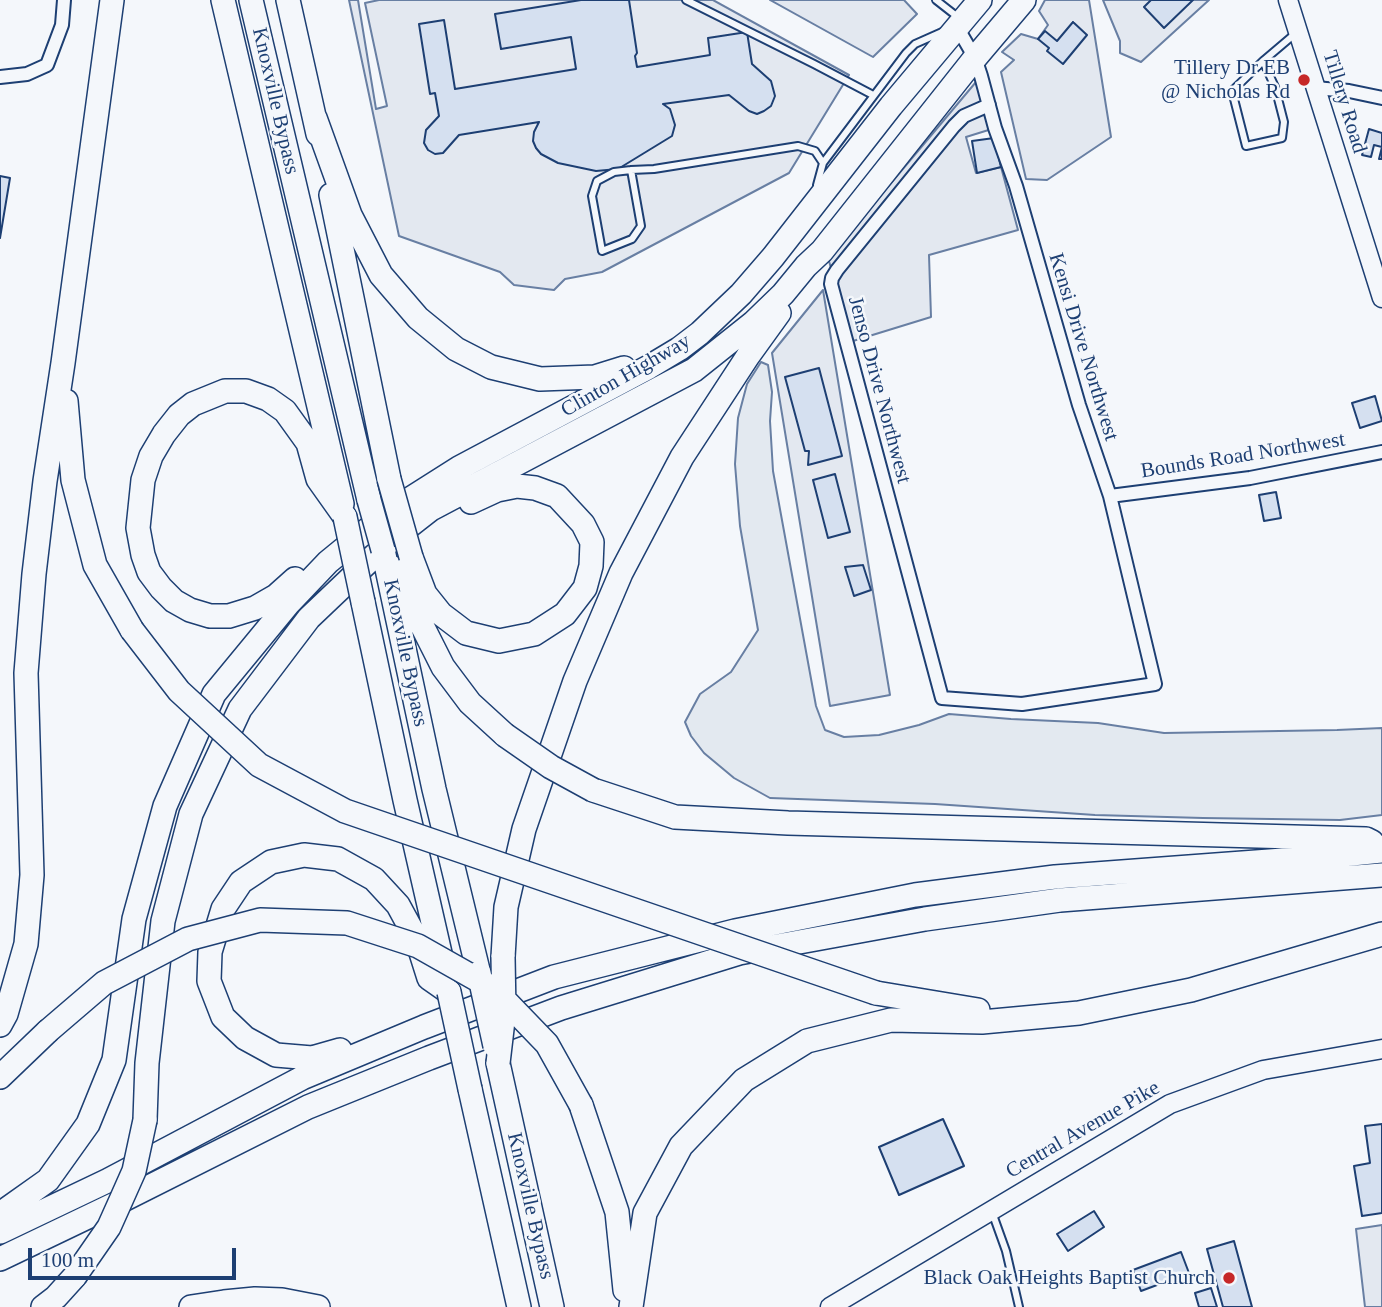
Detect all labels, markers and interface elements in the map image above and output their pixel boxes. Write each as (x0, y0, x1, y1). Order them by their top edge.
street label: Knoxville Bypass (246, 25, 304, 177)
street label: Tillery Road (1316, 48, 1372, 156)
place label: Tillery Dr EB @ Nicholas Rd (1161, 55, 1290, 105)
marker: Tillery Dr EB @ Nicholas Rd (1296, 72, 1312, 88)
street label: Kensi Drive Northwest (1042, 250, 1124, 444)
street label: Jenso Drive Northwest (842, 294, 916, 486)
street label: Clinton Highway (557, 329, 695, 423)
street label: Bounds Road Northwest (1139, 427, 1347, 485)
street label: Knoxville Bypass (377, 577, 433, 729)
street label: Central Avenue Pike (1002, 1076, 1164, 1184)
street label: Knoxville Bypass (501, 1130, 559, 1282)
scale bar (32, 1234, 240, 1278)
text: 100 m (41, 1248, 94, 1272)
place label: Black Oak Heights Baptist Church (923, 1265, 1215, 1291)
marker: Black Oak Heights Baptist Church (1221, 1270, 1237, 1286)

